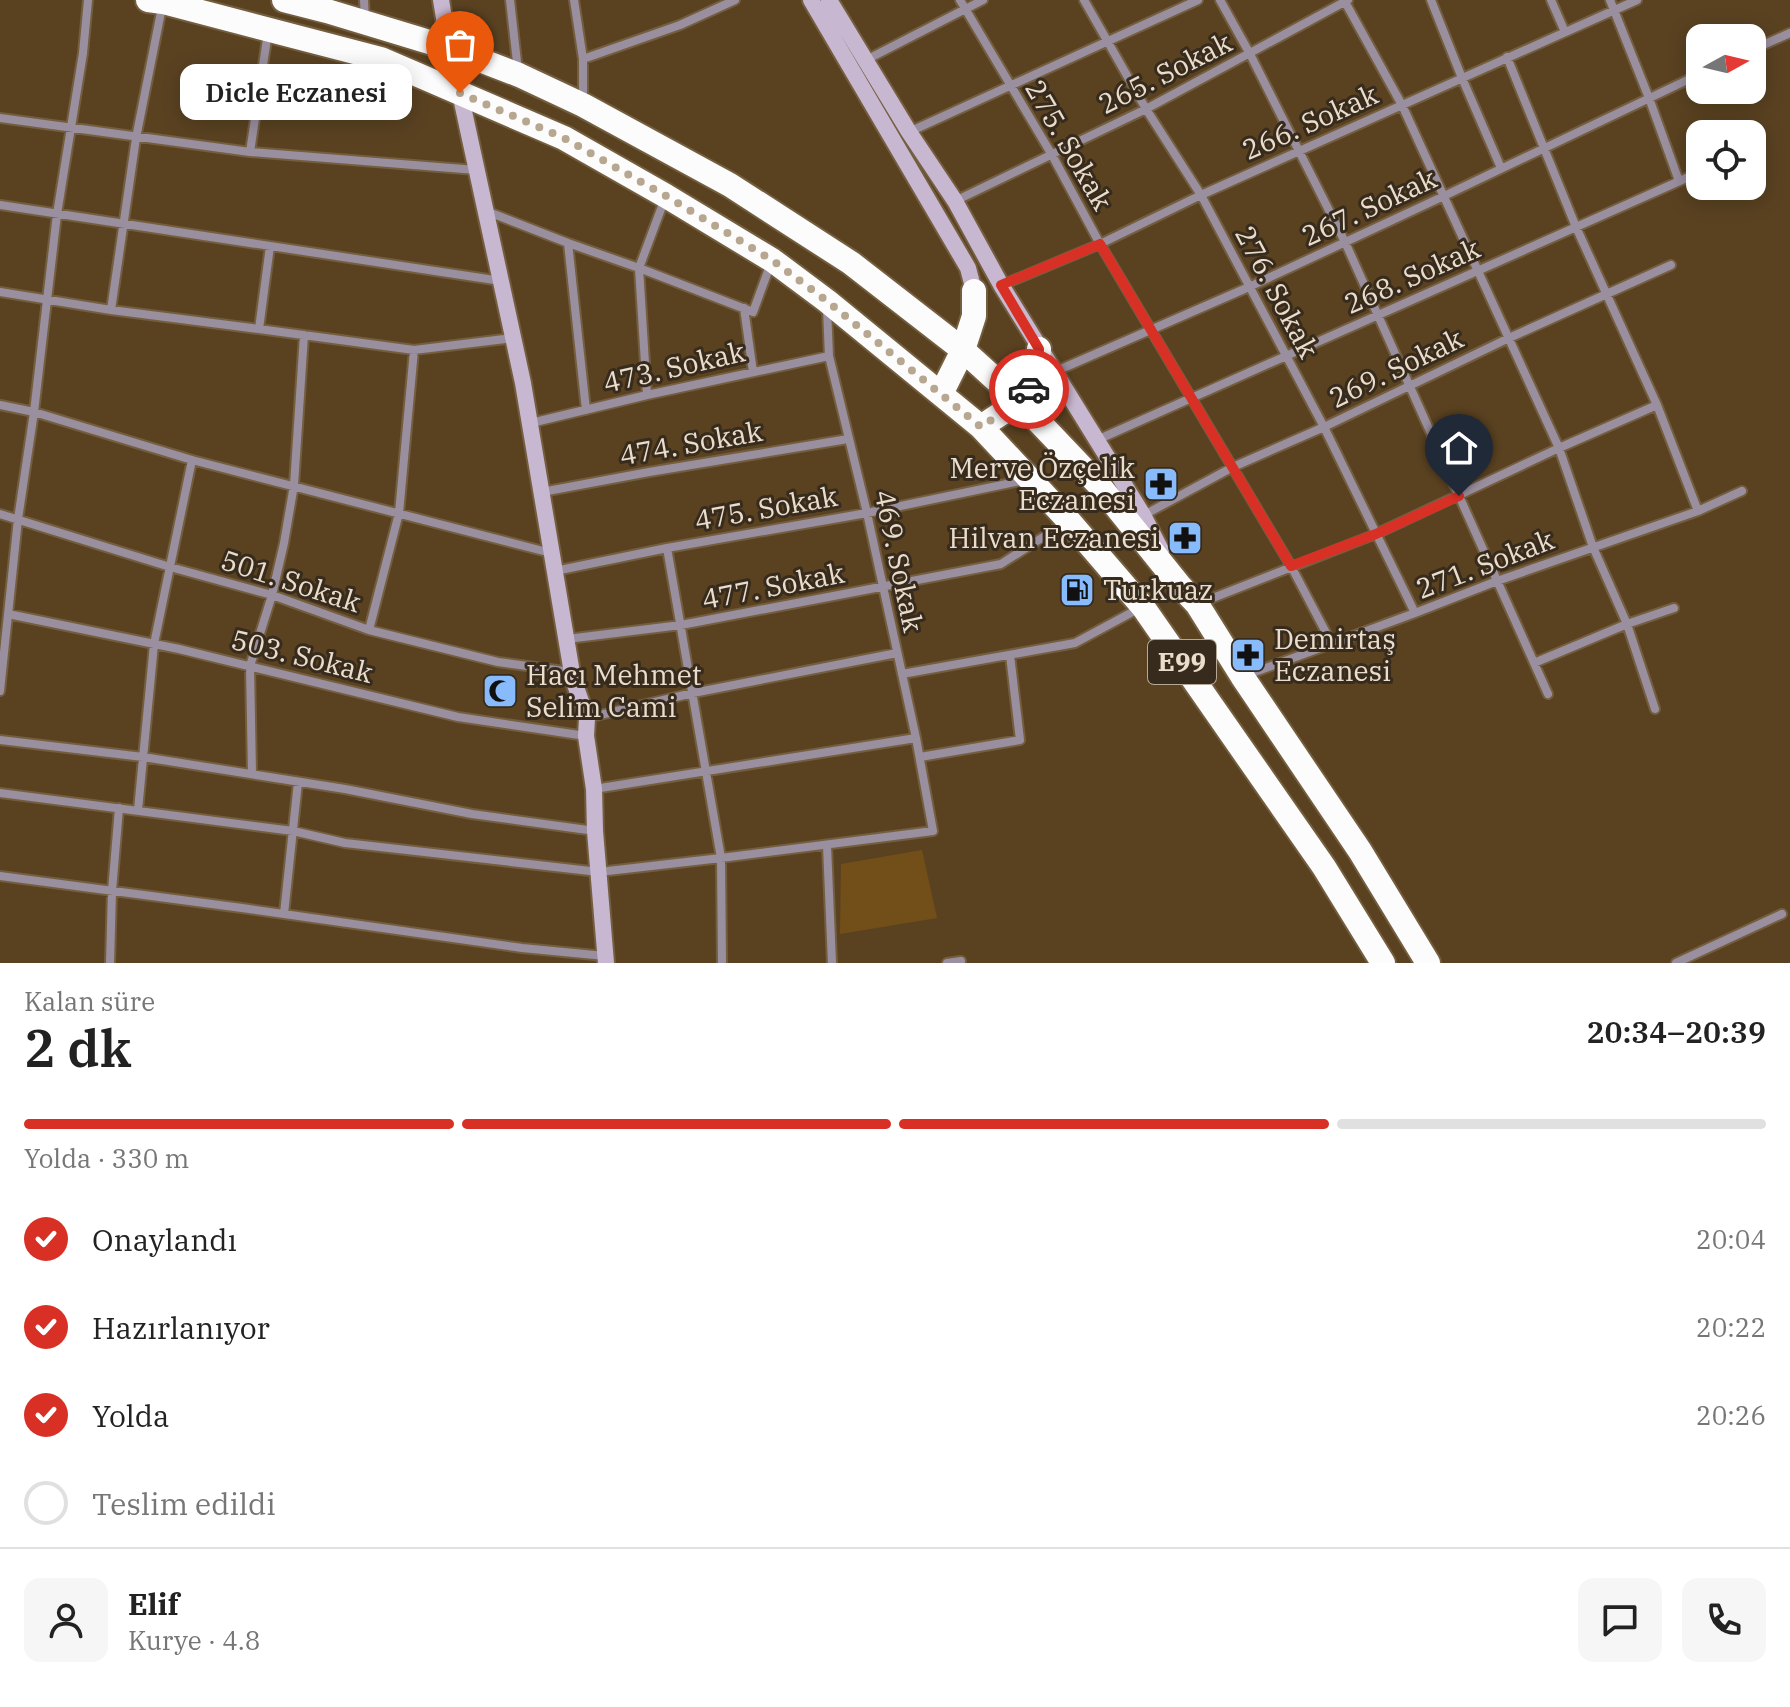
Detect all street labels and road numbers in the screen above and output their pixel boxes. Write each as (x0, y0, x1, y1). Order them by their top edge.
street label: 265. Sokak (1092, 23, 1238, 122)
street label: 275. Sokak (1017, 73, 1122, 217)
street label: 266. Sokak (1236, 75, 1384, 168)
street label: 267. Sokak (1295, 159, 1443, 254)
street label: 276. Sokak (1227, 219, 1328, 365)
street label: 268. Sokak (1338, 229, 1486, 322)
street label: 269. Sokak (1323, 319, 1469, 416)
street label: 473. Sokak (599, 332, 749, 401)
street label: 474. Sokak (616, 412, 766, 473)
street label: 475. Sokak (691, 477, 841, 538)
street label: 469. Sokak (866, 486, 933, 636)
street label: 271. Sokak (1411, 520, 1560, 607)
street label: 501. Sokak (217, 541, 366, 621)
street label: 477. Sokak (698, 553, 848, 617)
street label: 503. Sokak (227, 620, 377, 691)
road number: E99 (1148, 640, 1216, 684)

